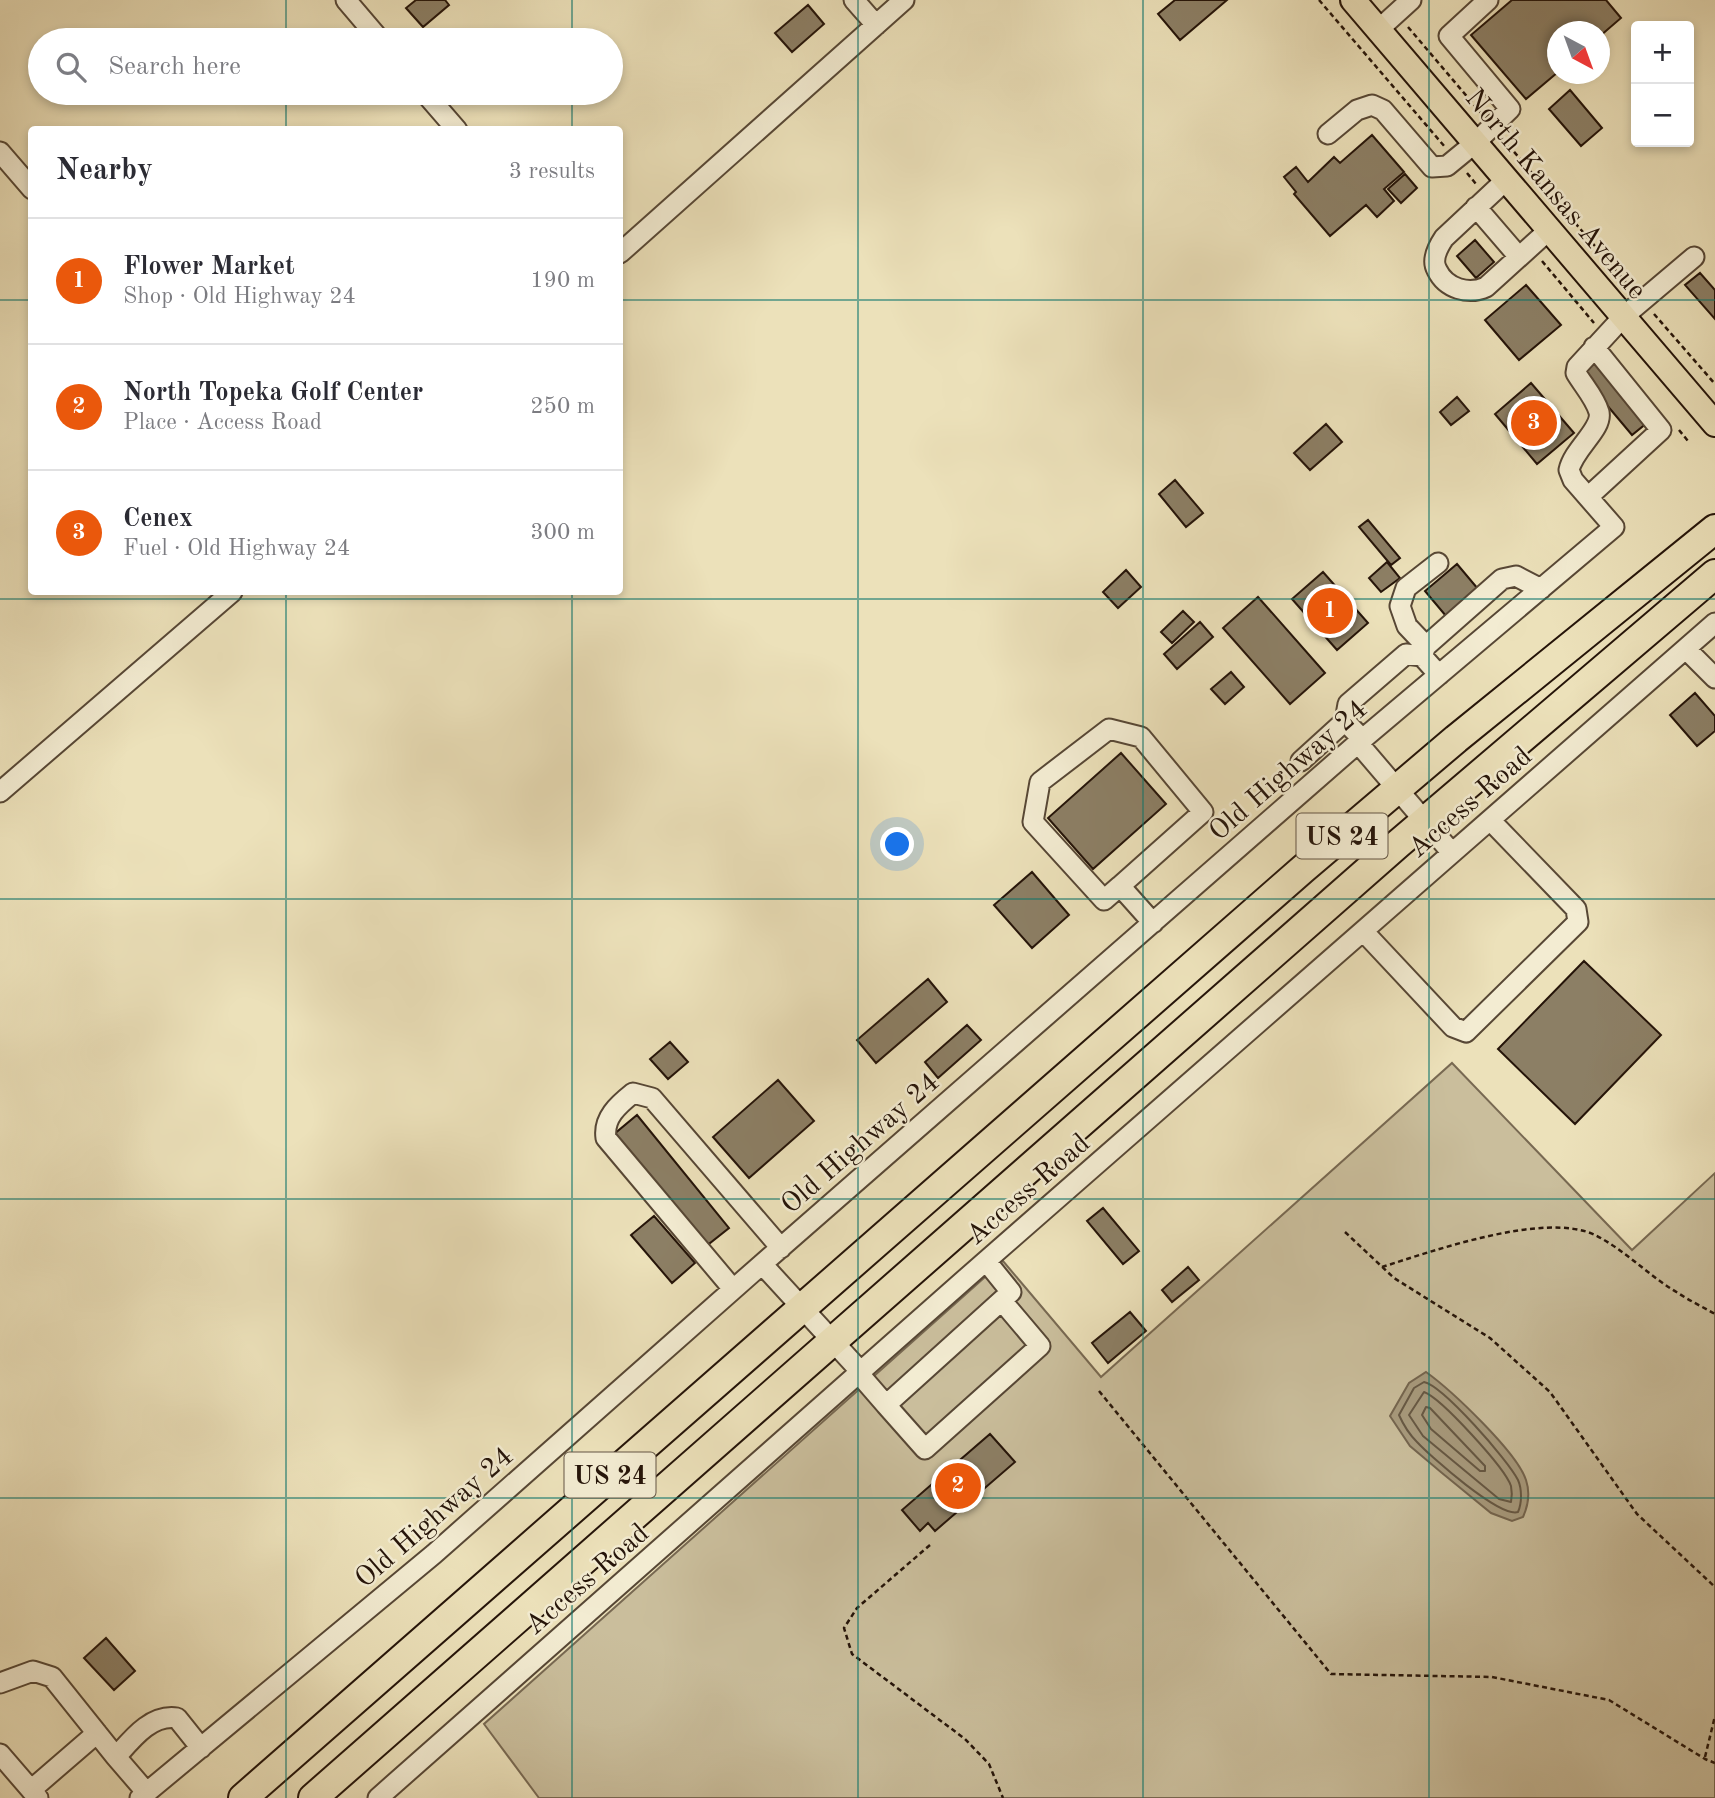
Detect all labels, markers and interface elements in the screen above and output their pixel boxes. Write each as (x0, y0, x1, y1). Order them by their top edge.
north arrow (1547, 21, 1610, 84)
map controls (1631, 21, 1694, 147)
button: + (1631, 21, 1694, 84)
search box (28, 28, 623, 105)
icon: search (52, 48, 90, 86)
text: Search here (108, 54, 241, 80)
street label: North Kansas Avenue (1459, 84, 1651, 305)
button: − (1631, 84, 1694, 147)
text: Nearby (56, 156, 153, 186)
text: 3 results (509, 160, 595, 183)
text: Flower Market (123, 254, 295, 280)
text: 1 (72, 269, 86, 292)
text: 190 m (530, 269, 595, 292)
text: Shop · Old Highway 24 (123, 285, 356, 308)
text: North Topeka Golf Center (123, 380, 423, 406)
text: 2 (72, 395, 86, 418)
text: 250 m (530, 395, 595, 418)
pin: 3 (1511, 397, 1557, 449)
text: Place · Access Road (123, 411, 322, 434)
text: Cenex (123, 506, 193, 532)
text: 3 (72, 521, 86, 544)
text: 300 m (530, 521, 595, 544)
text: Fuel · Old Highway 24 (123, 537, 350, 560)
pin: 1 (1307, 585, 1353, 637)
street label: Old Highway 24 (1205, 695, 1373, 847)
street label: Access Road (1404, 742, 1538, 864)
road number: US 24 (1296, 814, 1388, 858)
your location (880, 827, 914, 861)
street label: Old Highway 24 (777, 1068, 945, 1220)
street label: Access Road (962, 1129, 1096, 1251)
street label: Old Highway 24 (351, 1442, 519, 1594)
road number: US 24 (564, 1452, 656, 1498)
pin: 2 (935, 1460, 981, 1512)
street label: Access Road (521, 1519, 655, 1641)

